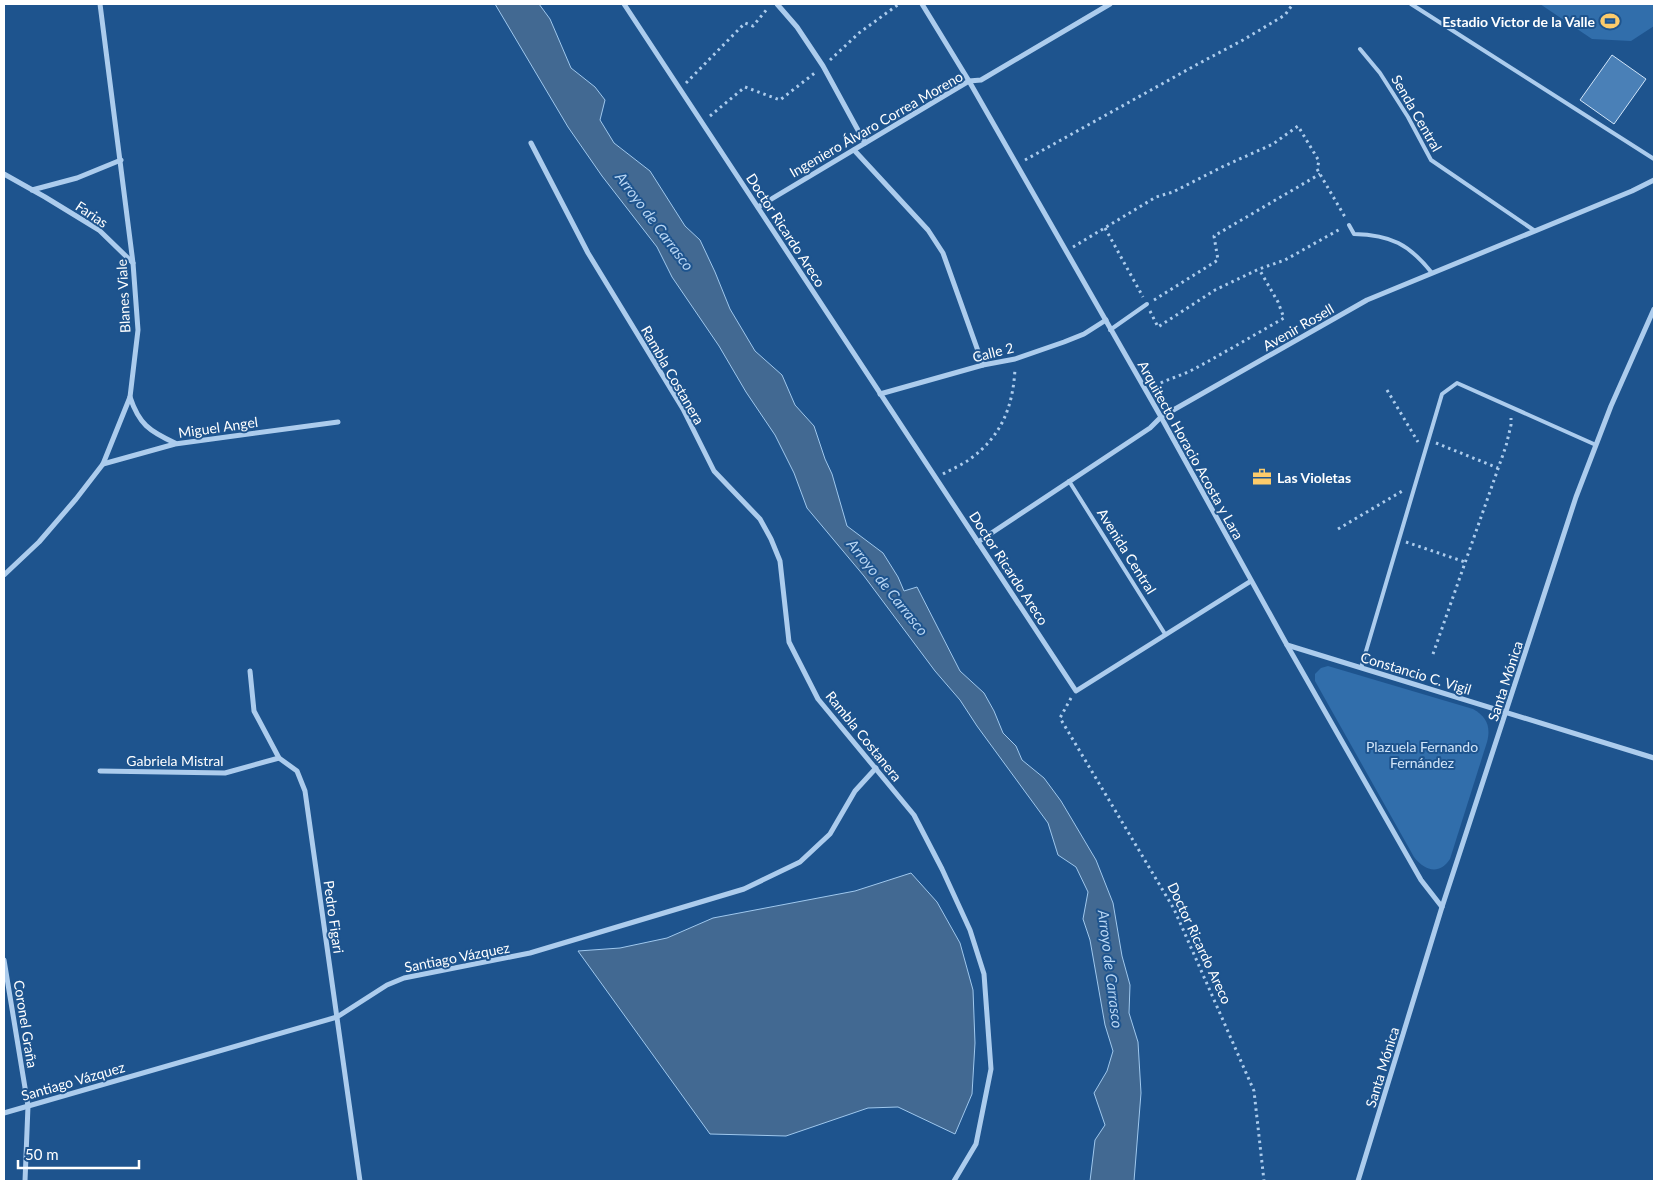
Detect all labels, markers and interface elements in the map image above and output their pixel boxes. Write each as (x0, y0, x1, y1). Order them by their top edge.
sports icon: Estadio Victor de la Valle (1599, 10, 1621, 32)
place label: Estadio Victor de la Valle (1442, 13, 1596, 30)
street label: Ingeniero Álvaro Correa Moreno (786, 67, 966, 181)
street label: Senda Central (1388, 72, 1446, 154)
water label: Arroyo de Carrasco (611, 167, 698, 274)
street label: Doctor Ricardo Areco (743, 170, 829, 290)
street label: Farias (73, 197, 111, 231)
street label: Blanes Viale (113, 259, 133, 333)
street label: Avenir Rosell (1259, 300, 1337, 354)
street label: Rambla Costanera (638, 323, 708, 427)
street label: Calle 2 (971, 339, 1015, 365)
street label: Arquitecto Horacio Acosta y Lara (1135, 358, 1247, 542)
street label: Miguel Angel (177, 413, 259, 441)
office icon: Las Violetas (1251, 466, 1273, 488)
place label: Las Violetas (1277, 469, 1351, 486)
street label: Avenida Central (1094, 505, 1160, 597)
street label: Doctor Ricardo Areco (966, 508, 1052, 628)
water label: Arroyo de Carrasco (843, 534, 933, 639)
street label: Santa Mónica (1484, 639, 1526, 723)
street label: Constancio C. Vigil (1359, 648, 1473, 698)
street label: Rambla Costanera (822, 687, 906, 785)
park label: Plazuela Fernando Fernández (1366, 738, 1478, 771)
street label: Gabriela Mistral (126, 752, 224, 769)
street label: Pedro Figari (320, 879, 348, 955)
street label: Doctor Ricardo Areco (1164, 880, 1236, 1006)
water label: Arroyo de Carrasco (1095, 908, 1127, 1029)
street label: Santiago Vázquez (403, 938, 511, 976)
street label: Coronel Graña (11, 979, 41, 1069)
street label: Santa Mónica (1362, 1025, 1402, 1109)
street label: Santiago Vázquez (19, 1058, 127, 1104)
scale bar (18, 1138, 139, 1170)
text: 50 m (25, 1145, 59, 1163)

